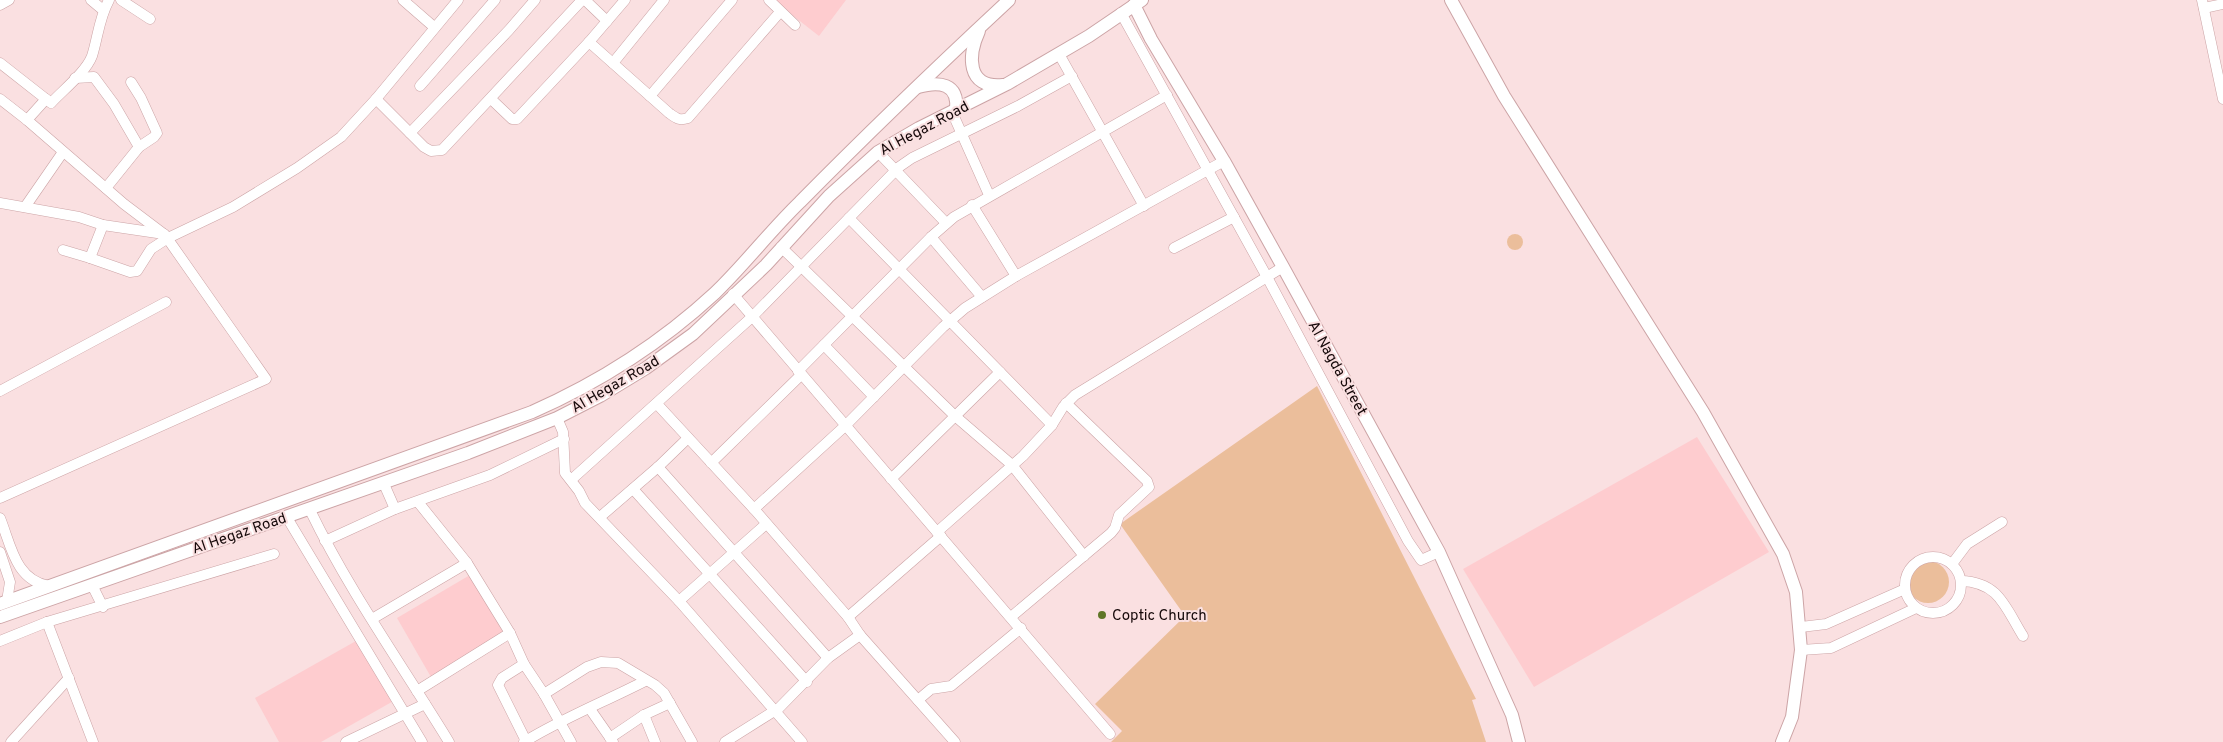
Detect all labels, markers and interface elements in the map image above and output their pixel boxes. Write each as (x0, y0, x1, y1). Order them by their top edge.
street label: Al Hegaz Road (877, 98, 973, 161)
street label: Al Nagda Street (1303, 318, 1371, 419)
street label: Al Hegaz Road (568, 352, 663, 418)
street label: Al Hegaz Road (190, 509, 289, 559)
place label: Coptic Church (1112, 607, 1207, 626)
marker: Coptic Church (1096, 609, 1108, 621)

